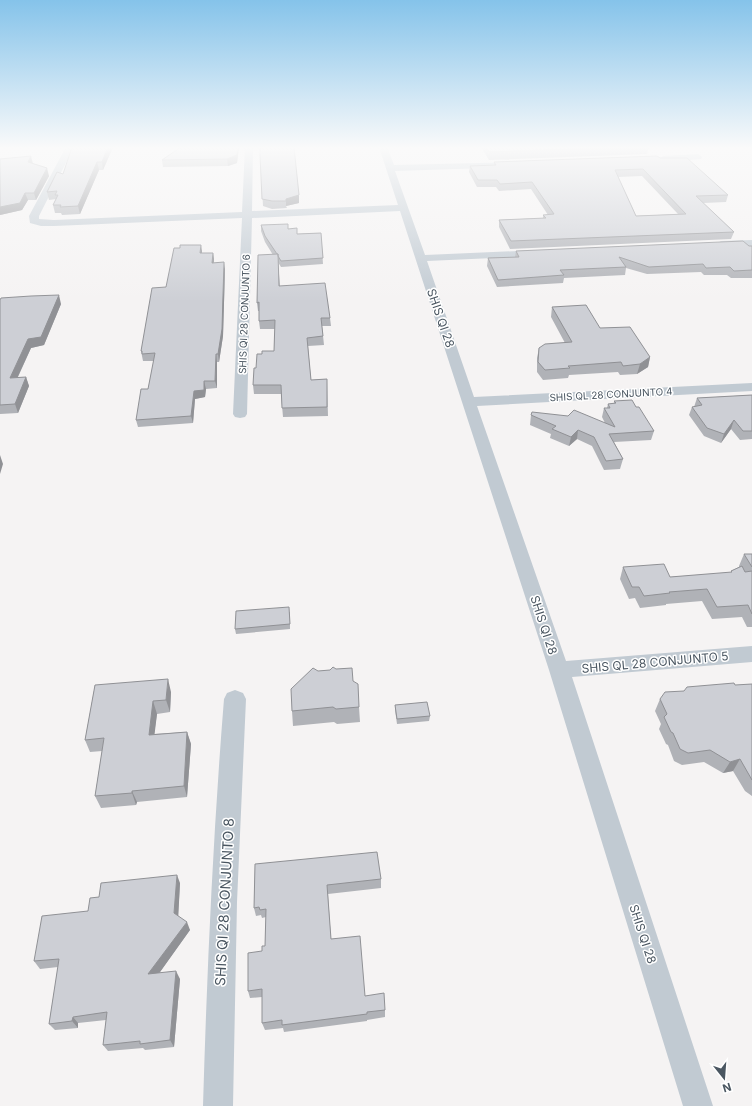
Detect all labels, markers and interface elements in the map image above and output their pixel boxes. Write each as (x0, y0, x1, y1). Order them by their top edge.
street label: SHIS QI 28 CONJUNTO 6 (236, 254, 252, 374)
street label: SHIS QI 28 (424, 287, 458, 349)
street label: SHIS QL 28 CONJUNTO 4 (549, 385, 673, 403)
street label: SHIS QI 28 (527, 593, 561, 657)
street label: SHIS QL 28 CONJUNTO 5 (581, 648, 729, 676)
street label: SHIS QI 28 CONJUNTO 8 (211, 818, 237, 986)
street label: SHIS QI 28 (626, 902, 660, 966)
north arrow (704, 1058, 744, 1098)
text: N (721, 1080, 733, 1095)

